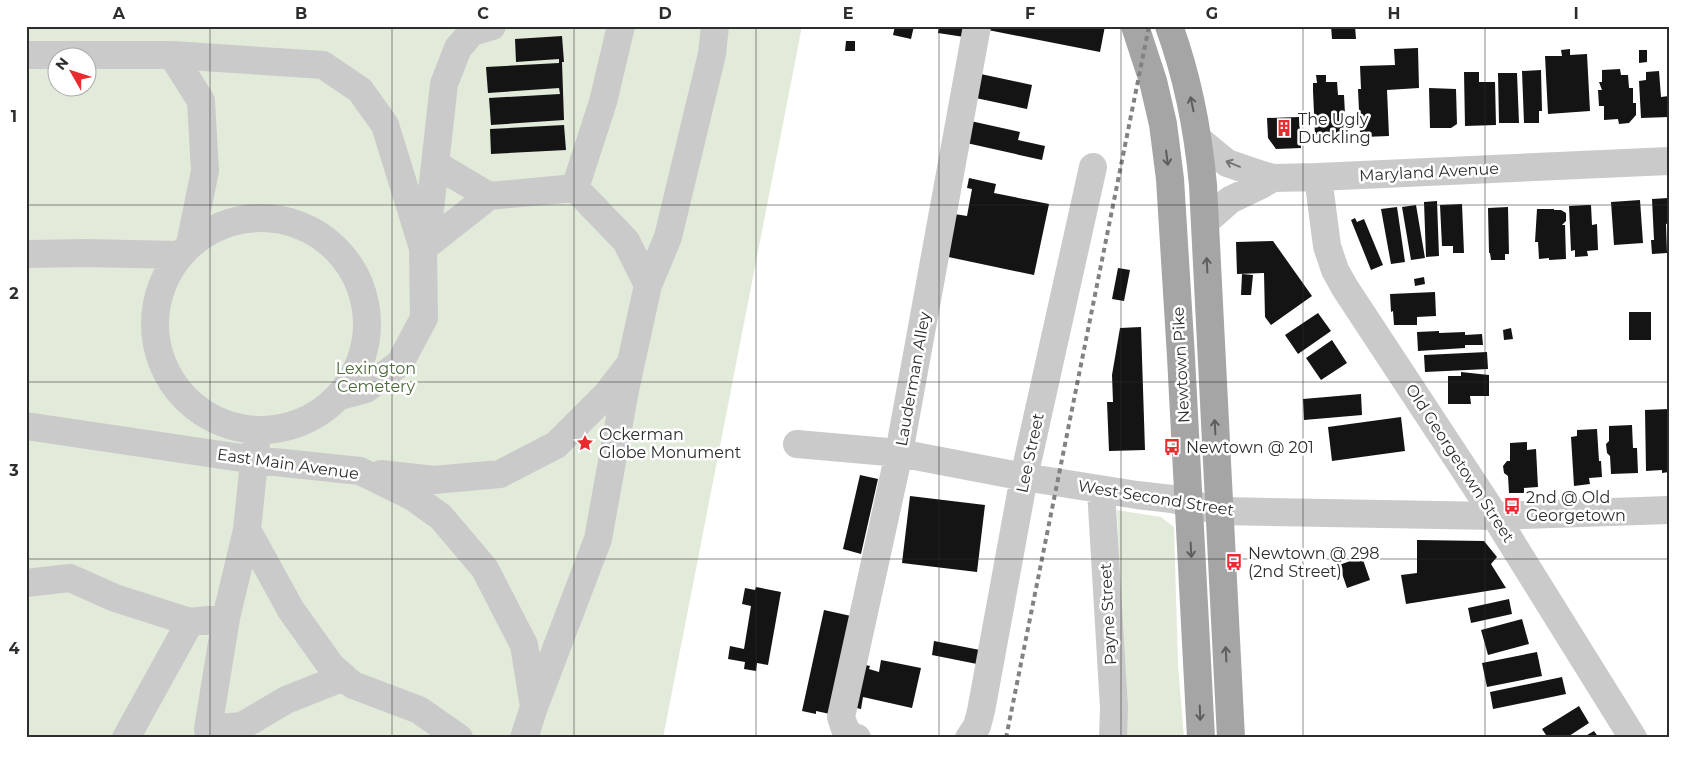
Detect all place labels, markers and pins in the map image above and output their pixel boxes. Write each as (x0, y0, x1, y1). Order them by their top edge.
place label: The Ugly Duckling (1298, 110, 1371, 147)
building icon: The Ugly Duckling (1274, 118, 1294, 138)
place label: Ockerman Globe Monument (599, 425, 742, 462)
place icon: Ockerman Globe Monument (575, 433, 595, 453)
bus stop icon: Newtown @ 201 (1162, 437, 1182, 457)
place label: Newtown @ 201 (1186, 438, 1314, 457)
place label: 2nd @ Old Georgetown (1526, 488, 1626, 525)
bus stop icon: 2nd @ Old Georgetown (1502, 496, 1522, 516)
place label: Newtown @ 298 (2nd Street) (1248, 544, 1380, 581)
bus stop icon: Newtown @ 298 (2nd Street) (1224, 552, 1244, 572)

